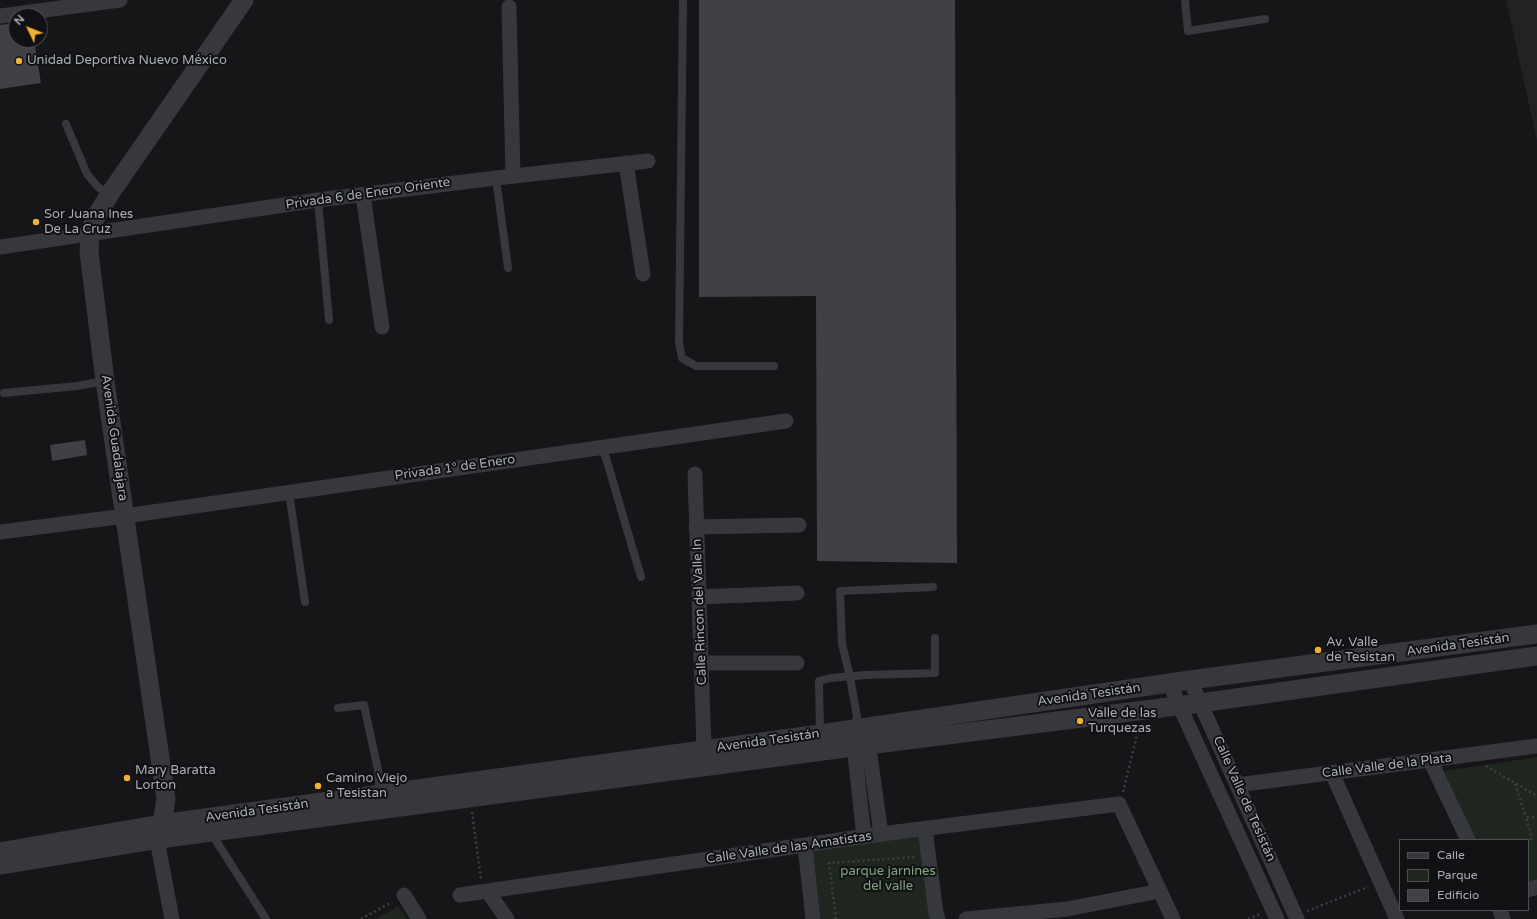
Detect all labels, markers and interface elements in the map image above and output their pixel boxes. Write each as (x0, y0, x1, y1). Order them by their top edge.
north arrow (8, 8, 48, 48)
text: N (12, 12, 27, 28)
place label: Unidad Deportiva Nuevo México (27, 53, 227, 69)
marker: Unidad Deportiva Nuevo México (14, 56, 24, 66)
street label: Privada 6 de Enero Oriente (285, 175, 451, 213)
place label: Sor Juana Ines De La Cruz (44, 207, 133, 238)
marker: Sor Juana Ines De La Cruz (31, 217, 41, 227)
street label: Avenida Guadalajara (97, 374, 131, 502)
street label: Privada 1° de Enero (394, 452, 516, 484)
street label: Calle Rincon del Valle In (690, 539, 710, 685)
street label: Avenida Tesistán (1406, 630, 1510, 660)
place label: Av. Valle de Tesistan (1326, 635, 1395, 666)
marker: Av. Valle de Tesistan (1313, 645, 1323, 655)
street label: Avenida Tesistán (1037, 680, 1141, 710)
place label: Valle de las Turquezas (1088, 706, 1157, 737)
marker: Valle de las Turquezas (1075, 716, 1085, 726)
street label: Avenida Tesistán (716, 726, 820, 756)
street label: Calle Valle de Tesistán (1209, 734, 1279, 864)
street label: Calle Valle de la Plata (1321, 750, 1453, 782)
place label: Mary Baratta Lorton (135, 763, 216, 794)
place label: Camino Viejo a Tesistan (326, 771, 407, 802)
marker: Mary Baratta Lorton (122, 773, 132, 783)
marker: Camino Viejo a Tesistan (313, 781, 323, 791)
street label: Avenida Tesistán (205, 796, 309, 826)
street label: Calle Valle de las Amatistas (705, 829, 873, 867)
legend (1399, 839, 1529, 911)
text: Calle (1437, 848, 1465, 862)
park label: parque jarnines del valle (840, 864, 936, 895)
text: Parque (1437, 868, 1478, 882)
text: Edificio (1437, 888, 1479, 902)

